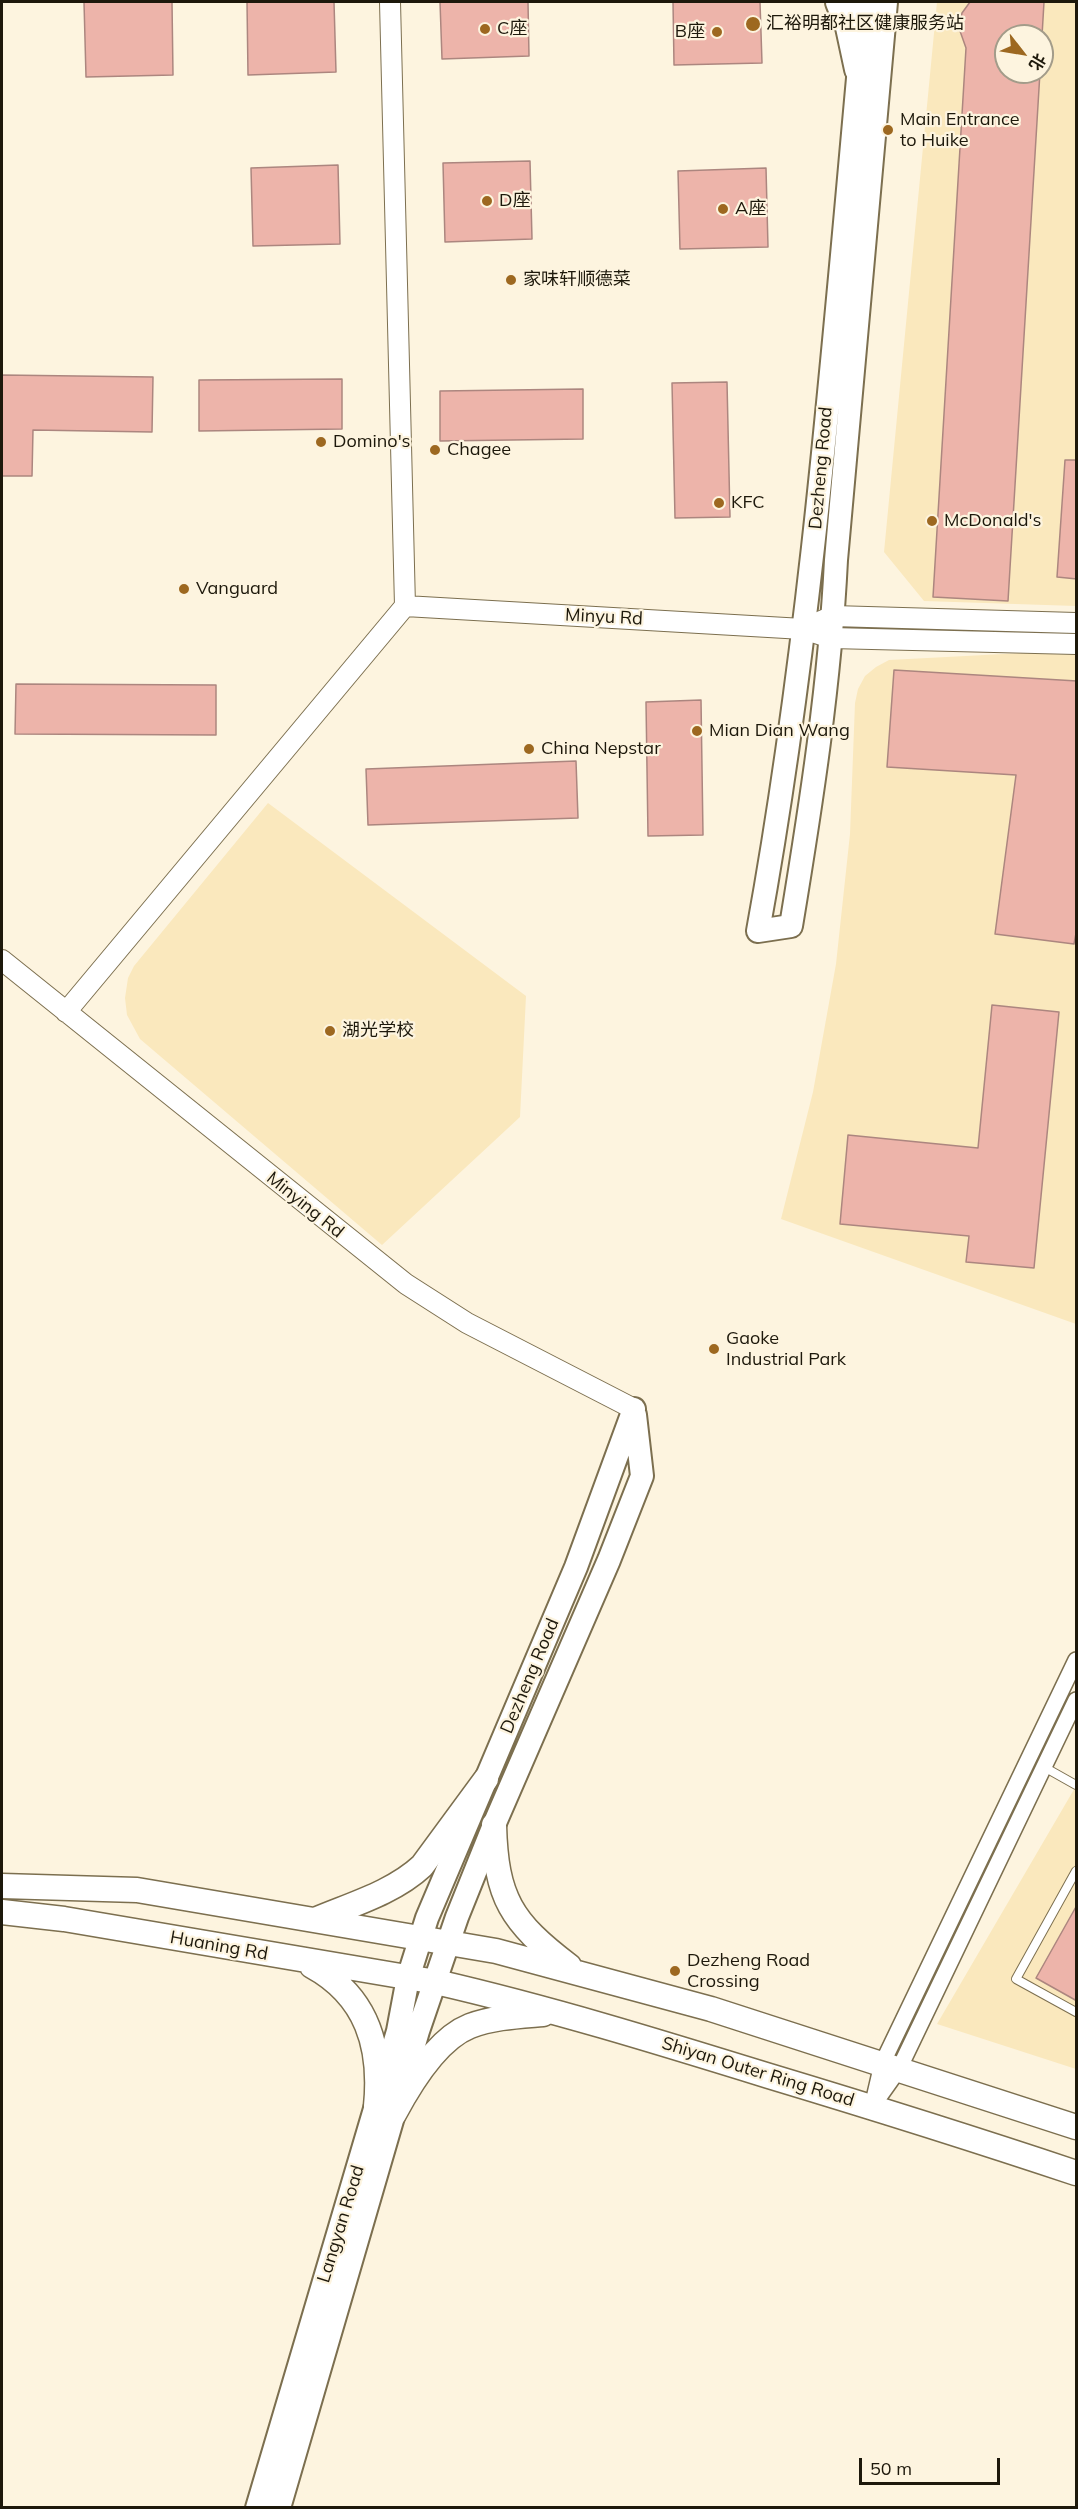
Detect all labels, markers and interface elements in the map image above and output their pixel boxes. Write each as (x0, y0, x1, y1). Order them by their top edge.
place label: 汇裕明都社区健康服务站 (766, 13, 964, 35)
marker: 汇裕明都社区健康服务站 (744, 15, 762, 33)
place label: C座 (497, 18, 527, 40)
place label: B座 (675, 21, 705, 43)
marker: C座 (478, 22, 492, 36)
north arrow (994, 24, 1054, 84)
marker: B座 (710, 25, 724, 39)
text: 北 (1025, 50, 1050, 74)
place label: Main Entrance to Huike (900, 109, 1020, 152)
marker: Main Entrance to Huike (881, 123, 895, 137)
place label: D座 (499, 190, 530, 212)
marker: D座 (480, 194, 494, 208)
place label: A座 (735, 198, 766, 220)
marker: A座 (716, 202, 730, 216)
place label: 家味轩顺德菜 (523, 269, 631, 291)
marker: 家味轩顺德菜 (504, 273, 518, 287)
street label: Dezheng Road (805, 406, 837, 530)
place label: Domino's (333, 431, 411, 453)
marker: Domino's (314, 435, 328, 449)
place label: Chagee (447, 439, 511, 461)
marker: Chagee (428, 443, 442, 457)
place label: KFC (731, 492, 765, 514)
marker: KFC (712, 496, 726, 510)
place label: McDonald's (944, 510, 1041, 532)
marker: McDonald's (925, 514, 939, 528)
place label: Vanguard (196, 578, 278, 600)
marker: Vanguard (177, 582, 191, 596)
street label: Minyu Rd (565, 604, 643, 630)
place label: Mian Dian Wang (709, 720, 850, 742)
marker: Mian Dian Wang (690, 724, 704, 738)
place label: China Nepstar (541, 738, 661, 760)
marker: China Nepstar (522, 742, 536, 756)
place label: 湖光学校 (342, 1020, 414, 1042)
marker: 湖光学校 (323, 1024, 337, 1038)
street label: Minying Rd (262, 1167, 348, 1243)
place label: Gaoke Industrial Park (726, 1328, 846, 1370)
marker: Gaoke Industrial Park (707, 1342, 721, 1356)
street label: Dezheng Road (496, 1615, 564, 1737)
street label: Huaning Rd (168, 1927, 270, 1965)
place label: Dezheng Road Crossing (687, 1950, 810, 1992)
marker: Dezheng Road Crossing (668, 1964, 682, 1978)
street label: Shiyan Outer Ring Road (659, 2032, 857, 2112)
street label: Langyan Road (313, 2163, 369, 2285)
scale bar (862, 2446, 1003, 2484)
text: 50 m (870, 2457, 912, 2480)

